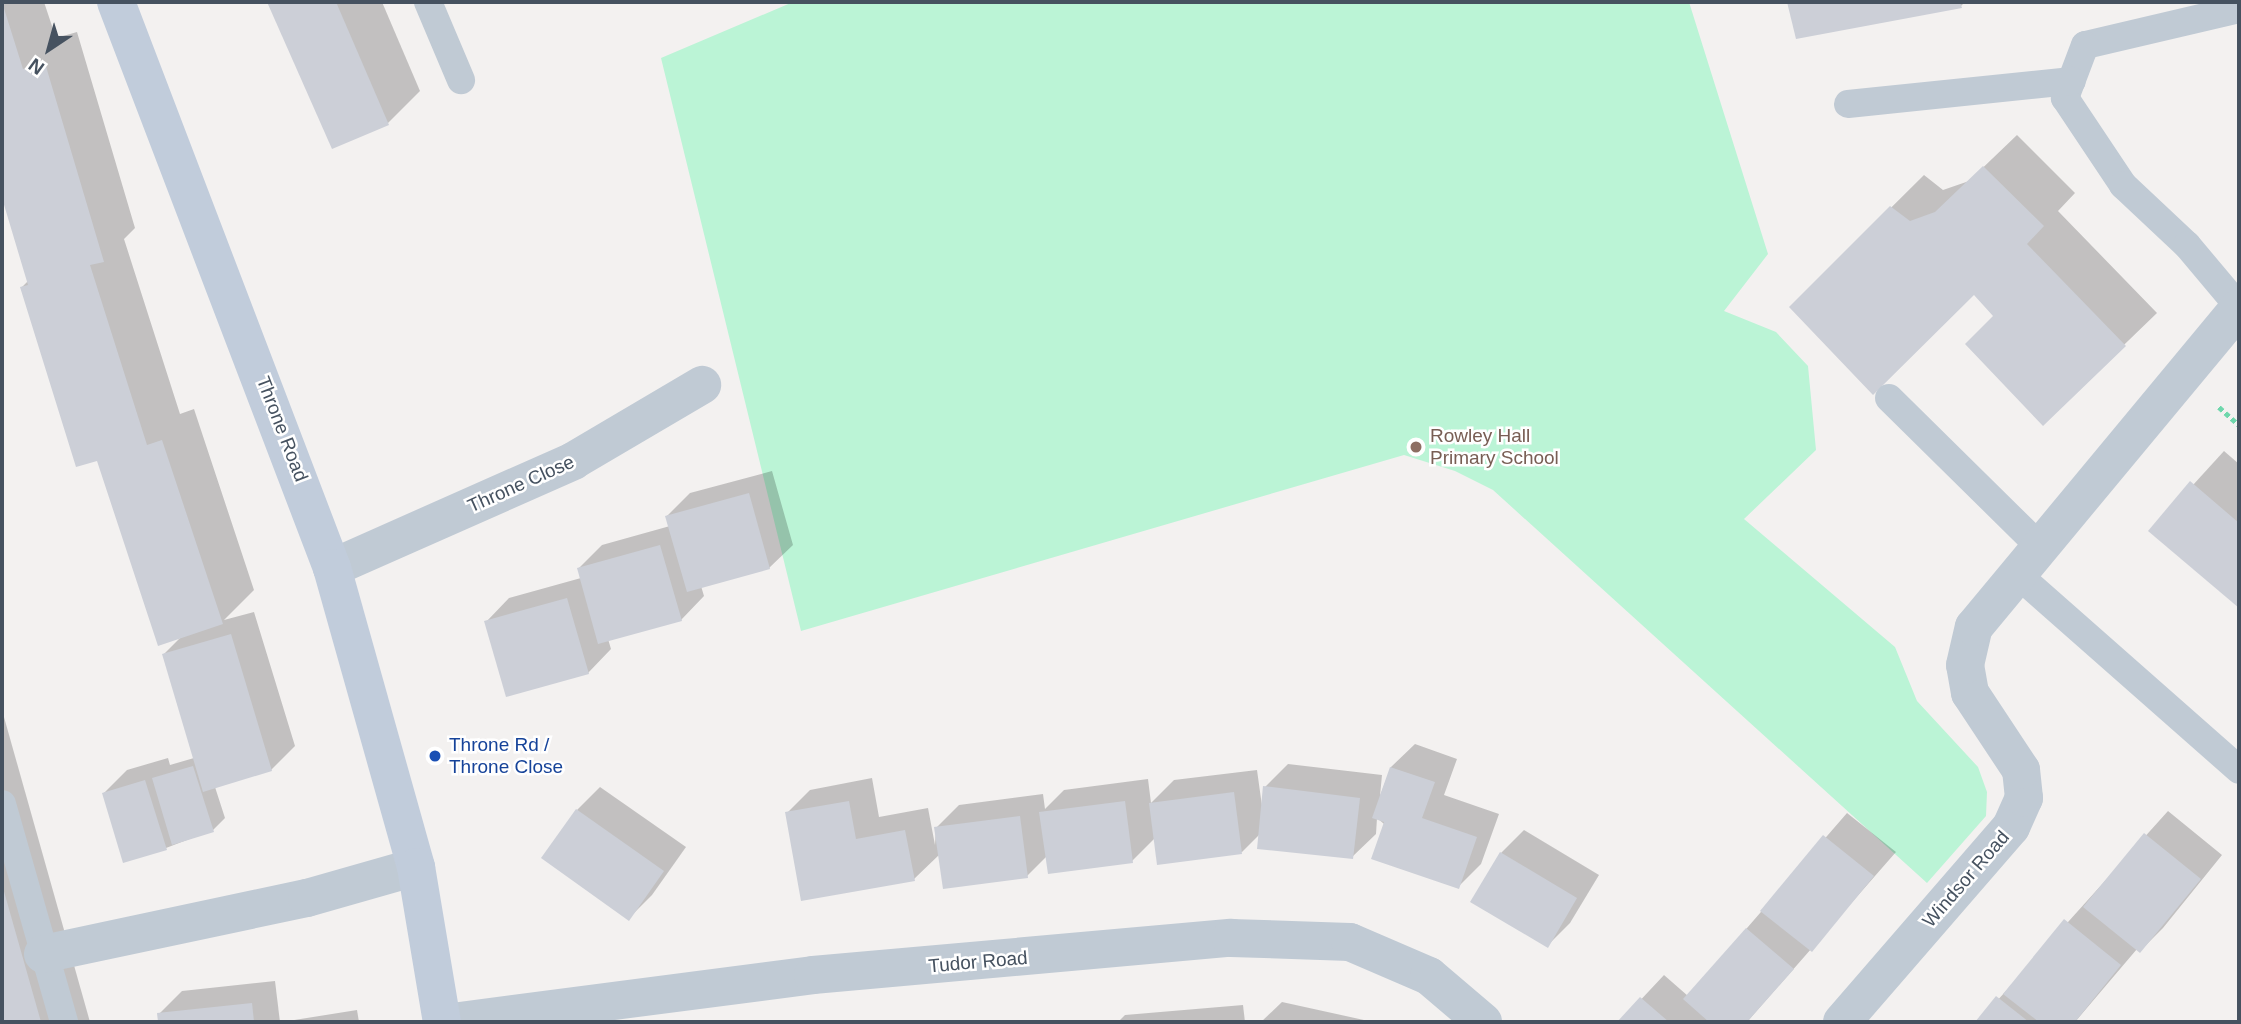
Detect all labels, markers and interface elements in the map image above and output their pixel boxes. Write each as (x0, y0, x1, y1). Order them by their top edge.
north arrow (14, 14, 84, 84)
text: N (25, 54, 48, 79)
street label: Throne Road (251, 373, 313, 485)
place label: Rowley Hall Primary School (1430, 425, 1559, 469)
marker: Rowley Hall Primary School (1408, 439, 1424, 455)
street label: Throne Close (464, 450, 578, 518)
place label: Throne Rd / Throne Close (449, 734, 563, 778)
marker: Throne Rd / Throne Close (427, 748, 443, 764)
street label: Windsor Road (1918, 826, 2014, 932)
street label: Tudor Road (927, 946, 1029, 978)

